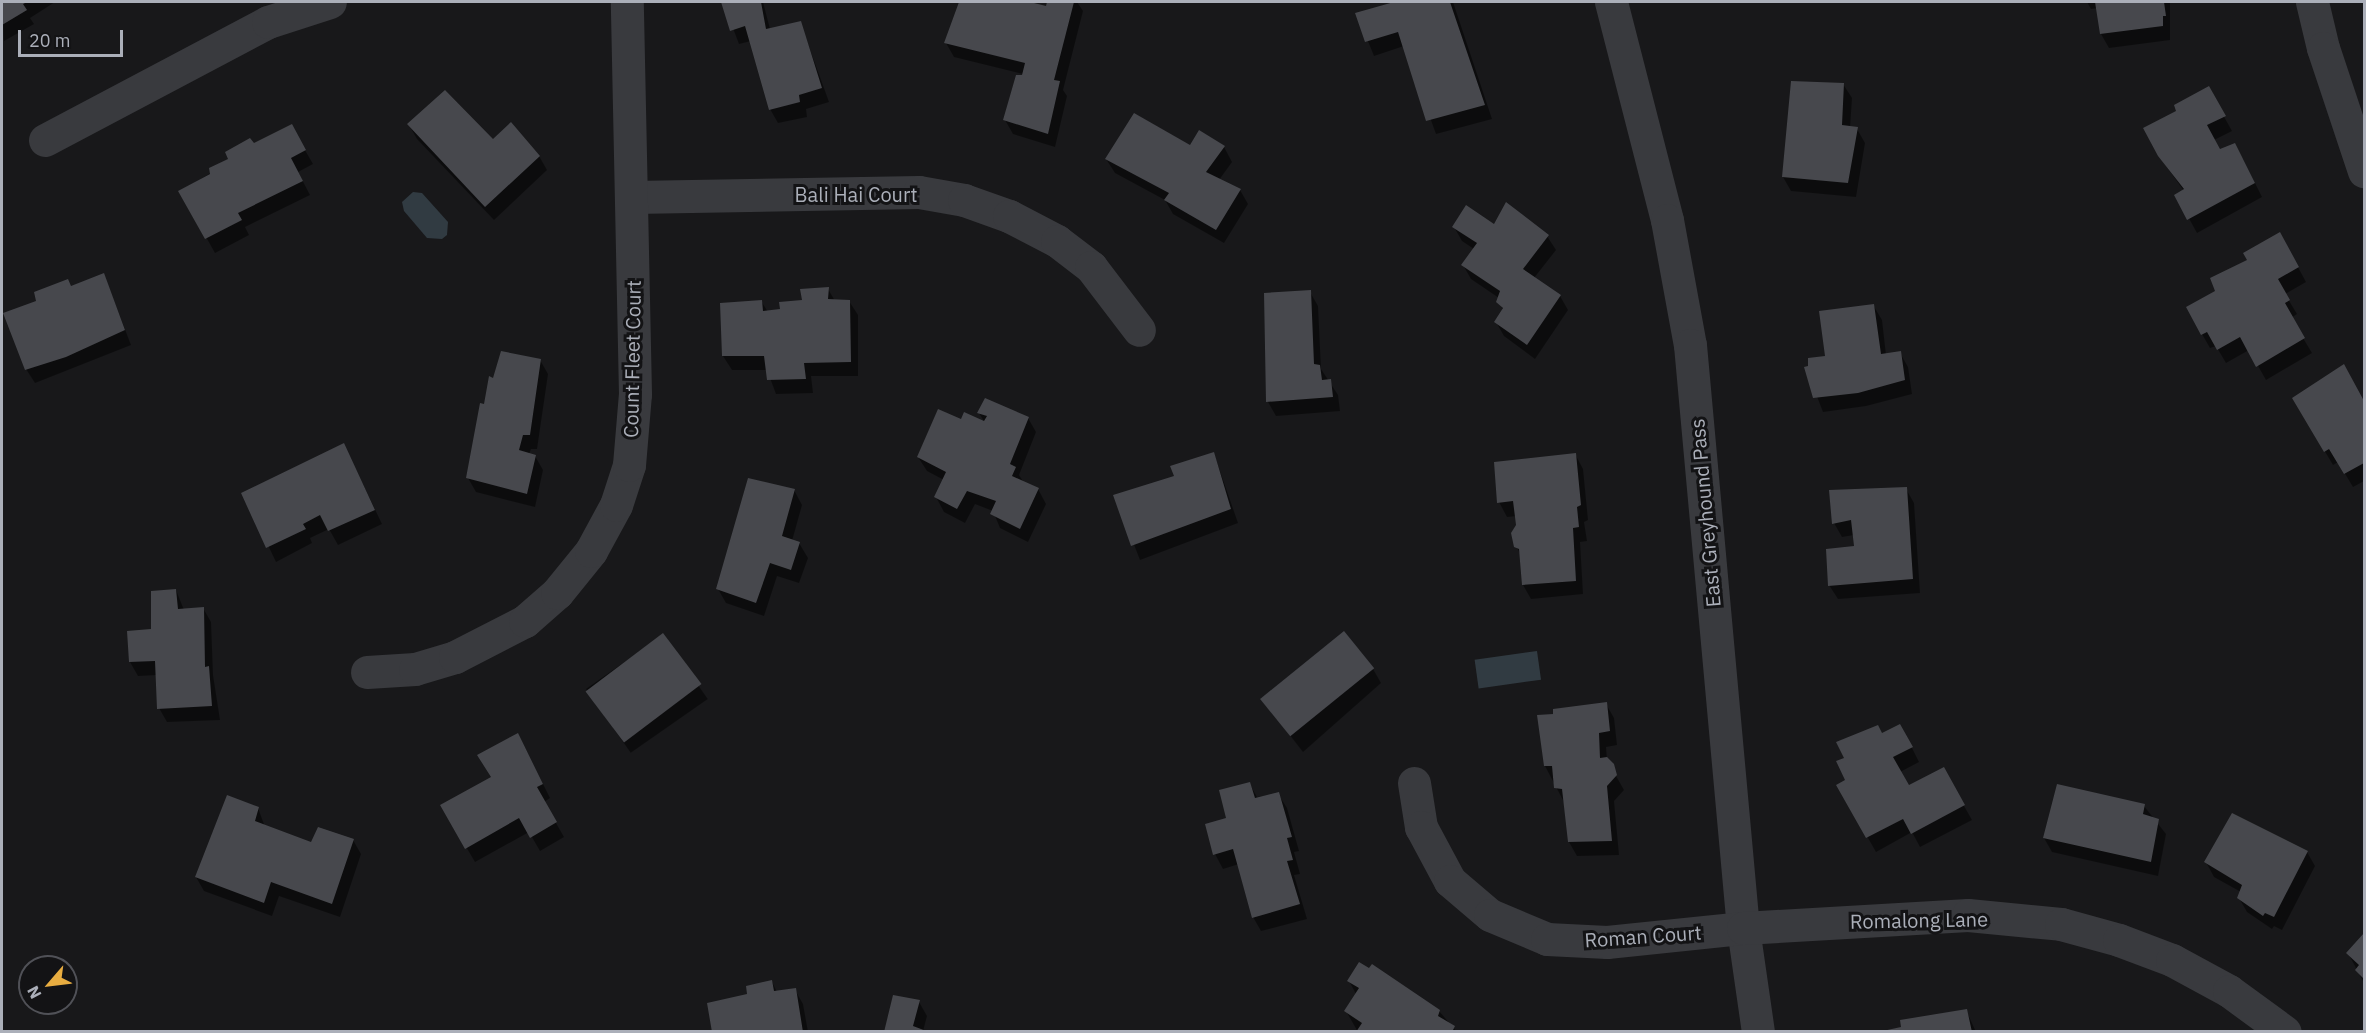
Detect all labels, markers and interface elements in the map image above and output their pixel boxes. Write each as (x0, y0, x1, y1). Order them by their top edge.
scale bar (21, 18, 126, 56)
text: 20 m (29, 29, 71, 52)
street label: Bali Hai Court (795, 182, 917, 206)
street label: Count Fleet Court (619, 280, 645, 438)
street label: East Greyhound Pass (1685, 418, 1725, 608)
street label: Romalong Lane (1850, 907, 1988, 933)
street label: Roman Court (1584, 920, 1702, 952)
north arrow (18, 955, 78, 1015)
text: N (22, 983, 45, 1002)

